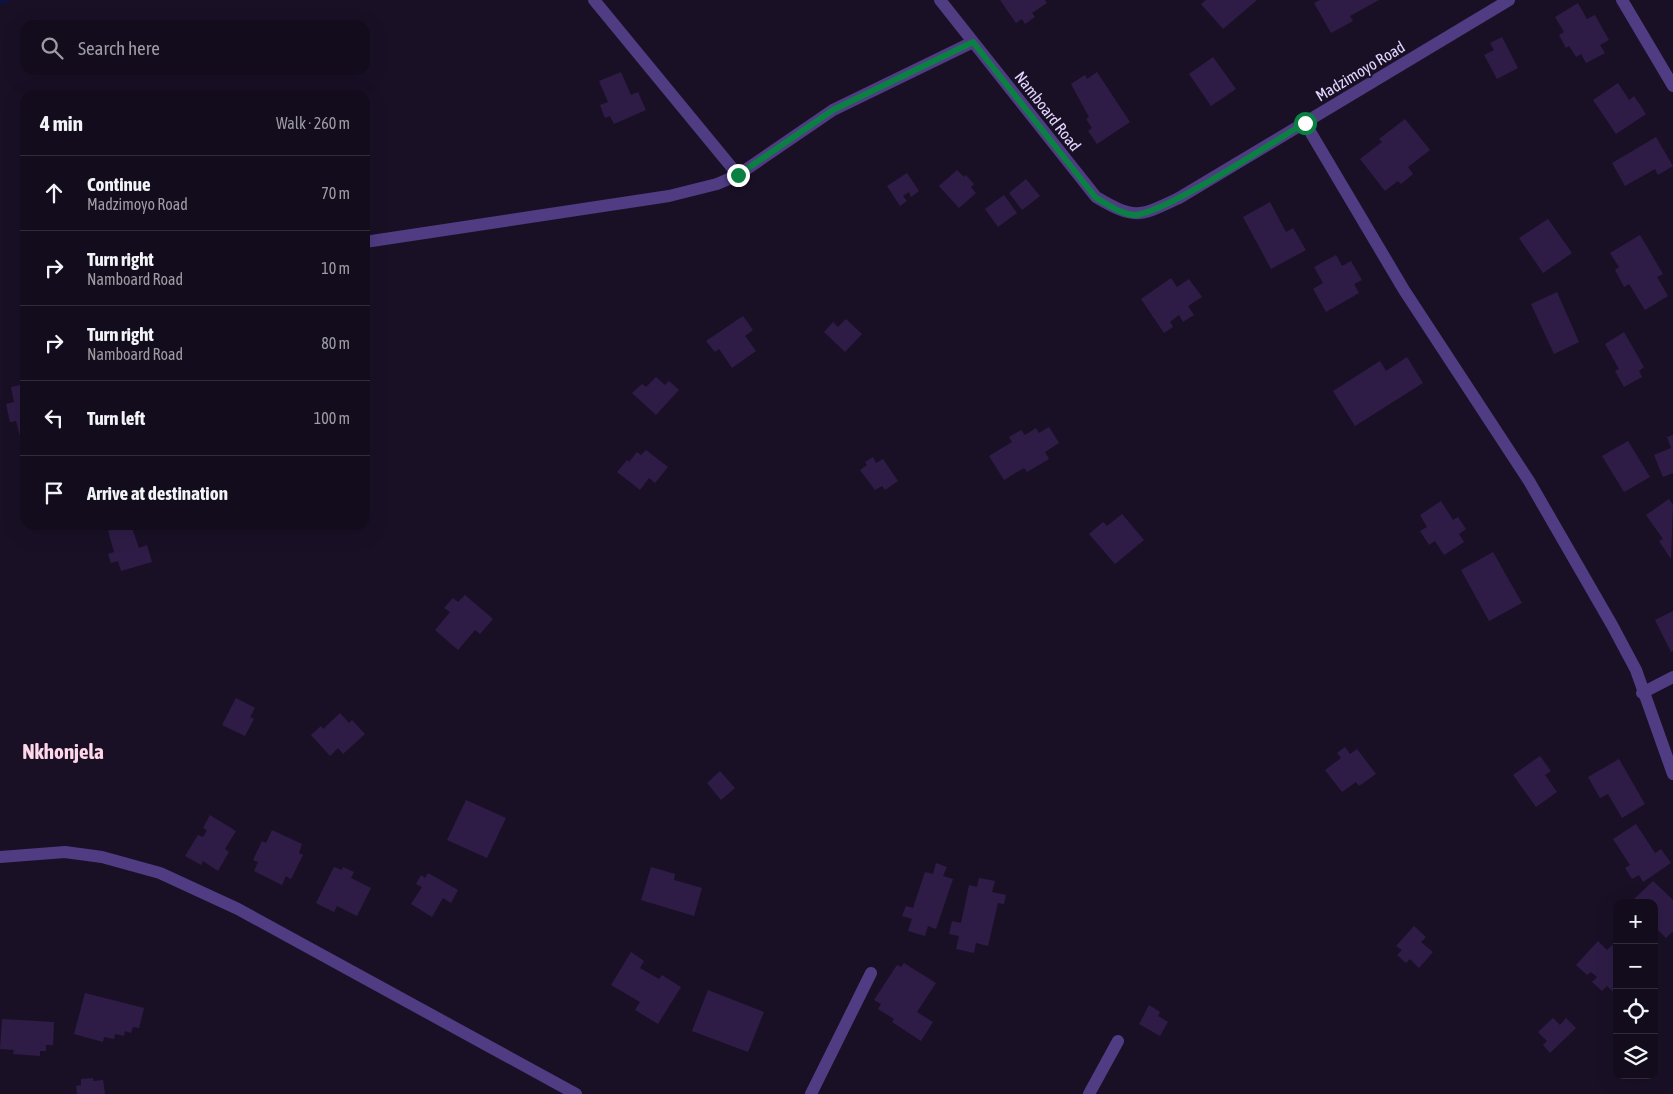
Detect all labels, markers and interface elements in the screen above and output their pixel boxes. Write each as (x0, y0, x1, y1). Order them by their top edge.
search box (20, 20, 370, 75)
icon: search (38, 34, 66, 62)
text: Search here (78, 37, 160, 59)
street label: Madzimoyo Road (1312, 37, 1408, 106)
street label: Namboard Road (1011, 68, 1085, 154)
text: 4 min (40, 111, 83, 135)
route start (1294, 112, 1317, 135)
text: Walk · 260 m (276, 114, 350, 132)
route end (727, 164, 750, 187)
text: Continue (87, 173, 151, 195)
icon: ahead (40, 179, 68, 207)
text: 70 m (321, 184, 350, 202)
text: Madzimoyo Road (87, 195, 188, 213)
text: Turn right (87, 248, 154, 270)
icon: right (40, 254, 68, 282)
text: 10 m (321, 259, 350, 277)
text: Namboard Road (87, 270, 183, 288)
text: Turn right (87, 323, 154, 345)
icon: right (40, 329, 68, 357)
text: 80 m (321, 334, 350, 352)
text: Namboard Road (87, 345, 183, 363)
icon: left (40, 404, 68, 432)
text: Turn left (87, 407, 145, 429)
text: 100 m (314, 409, 350, 427)
icon: arrive (40, 479, 68, 507)
text: Arrive at destination (87, 482, 228, 504)
district label: Nkhonjela (22, 739, 104, 763)
map controls (1613, 899, 1658, 1079)
button: + (1613, 899, 1658, 944)
button: − (1613, 944, 1658, 989)
button: locate (1613, 989, 1658, 1034)
button: layers (1613, 1034, 1658, 1079)

